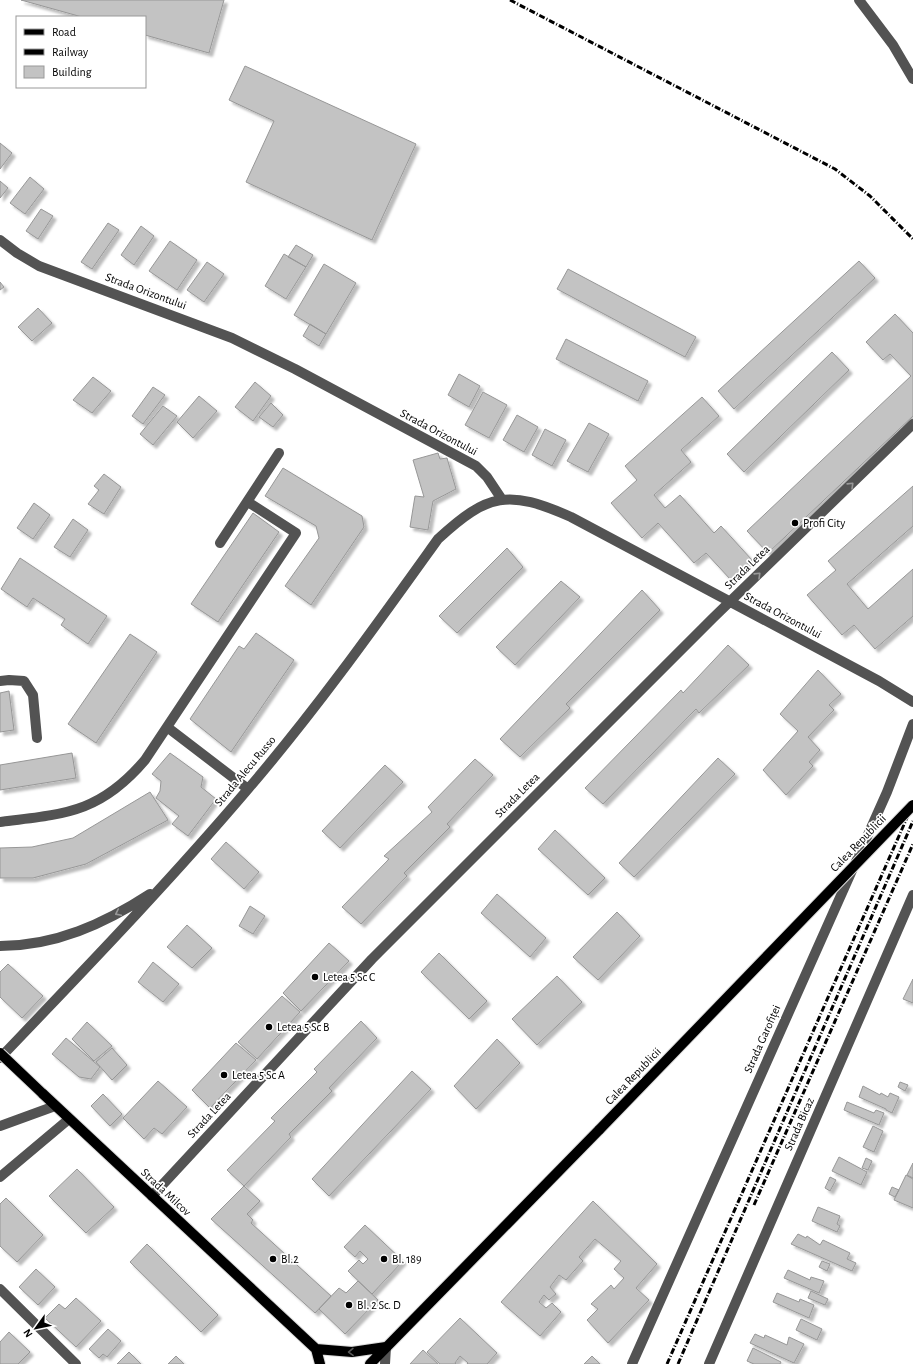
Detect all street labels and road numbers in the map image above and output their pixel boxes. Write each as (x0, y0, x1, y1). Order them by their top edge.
street label: Strada Orizontului (104, 271, 188, 311)
street label: Strada Orizontului (398, 407, 480, 457)
street label: Strada Letea (722, 542, 772, 591)
street label: Strada Orizontului (742, 590, 824, 640)
street label: Strada Alecu Russo (212, 733, 278, 809)
street label: Strada Letea (492, 770, 542, 820)
street label: Calea Republicii (828, 812, 888, 874)
street label: Strada Garofiței (742, 1003, 784, 1076)
street label: Calea Republicii (603, 1045, 663, 1107)
street label: Strada Letea (185, 1090, 233, 1140)
street label: Strada Bicaz (782, 1096, 816, 1152)
street label: Strada Milcov (139, 1166, 193, 1218)

